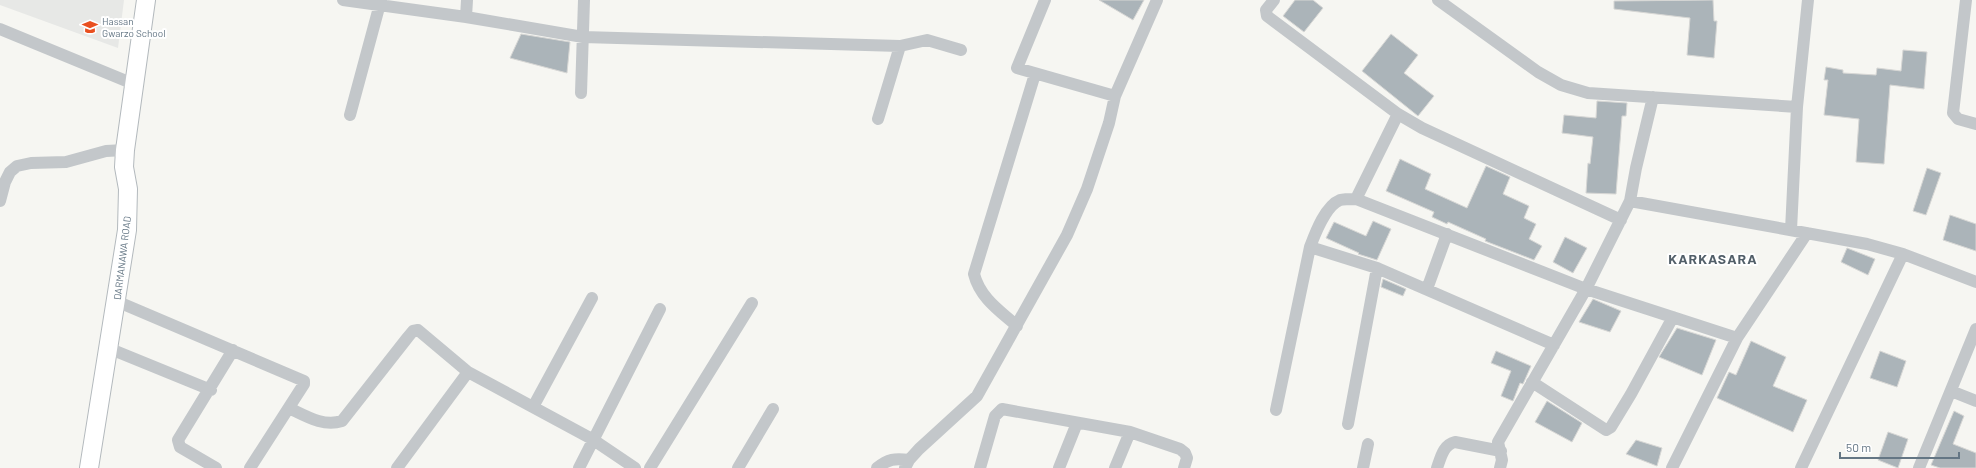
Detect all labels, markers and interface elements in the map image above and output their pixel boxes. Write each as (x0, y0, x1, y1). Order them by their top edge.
place label: Hassan Gwarzo School (102, 15, 165, 39)
school or university icon: Hassan Gwarzo School (81, 18, 99, 36)
street label: DARMANAWA ROAD (111, 215, 133, 301)
district label: KARKASARA (1668, 250, 1758, 267)
scale bar (1840, 434, 1959, 460)
text: 50 m (1846, 440, 1871, 454)

